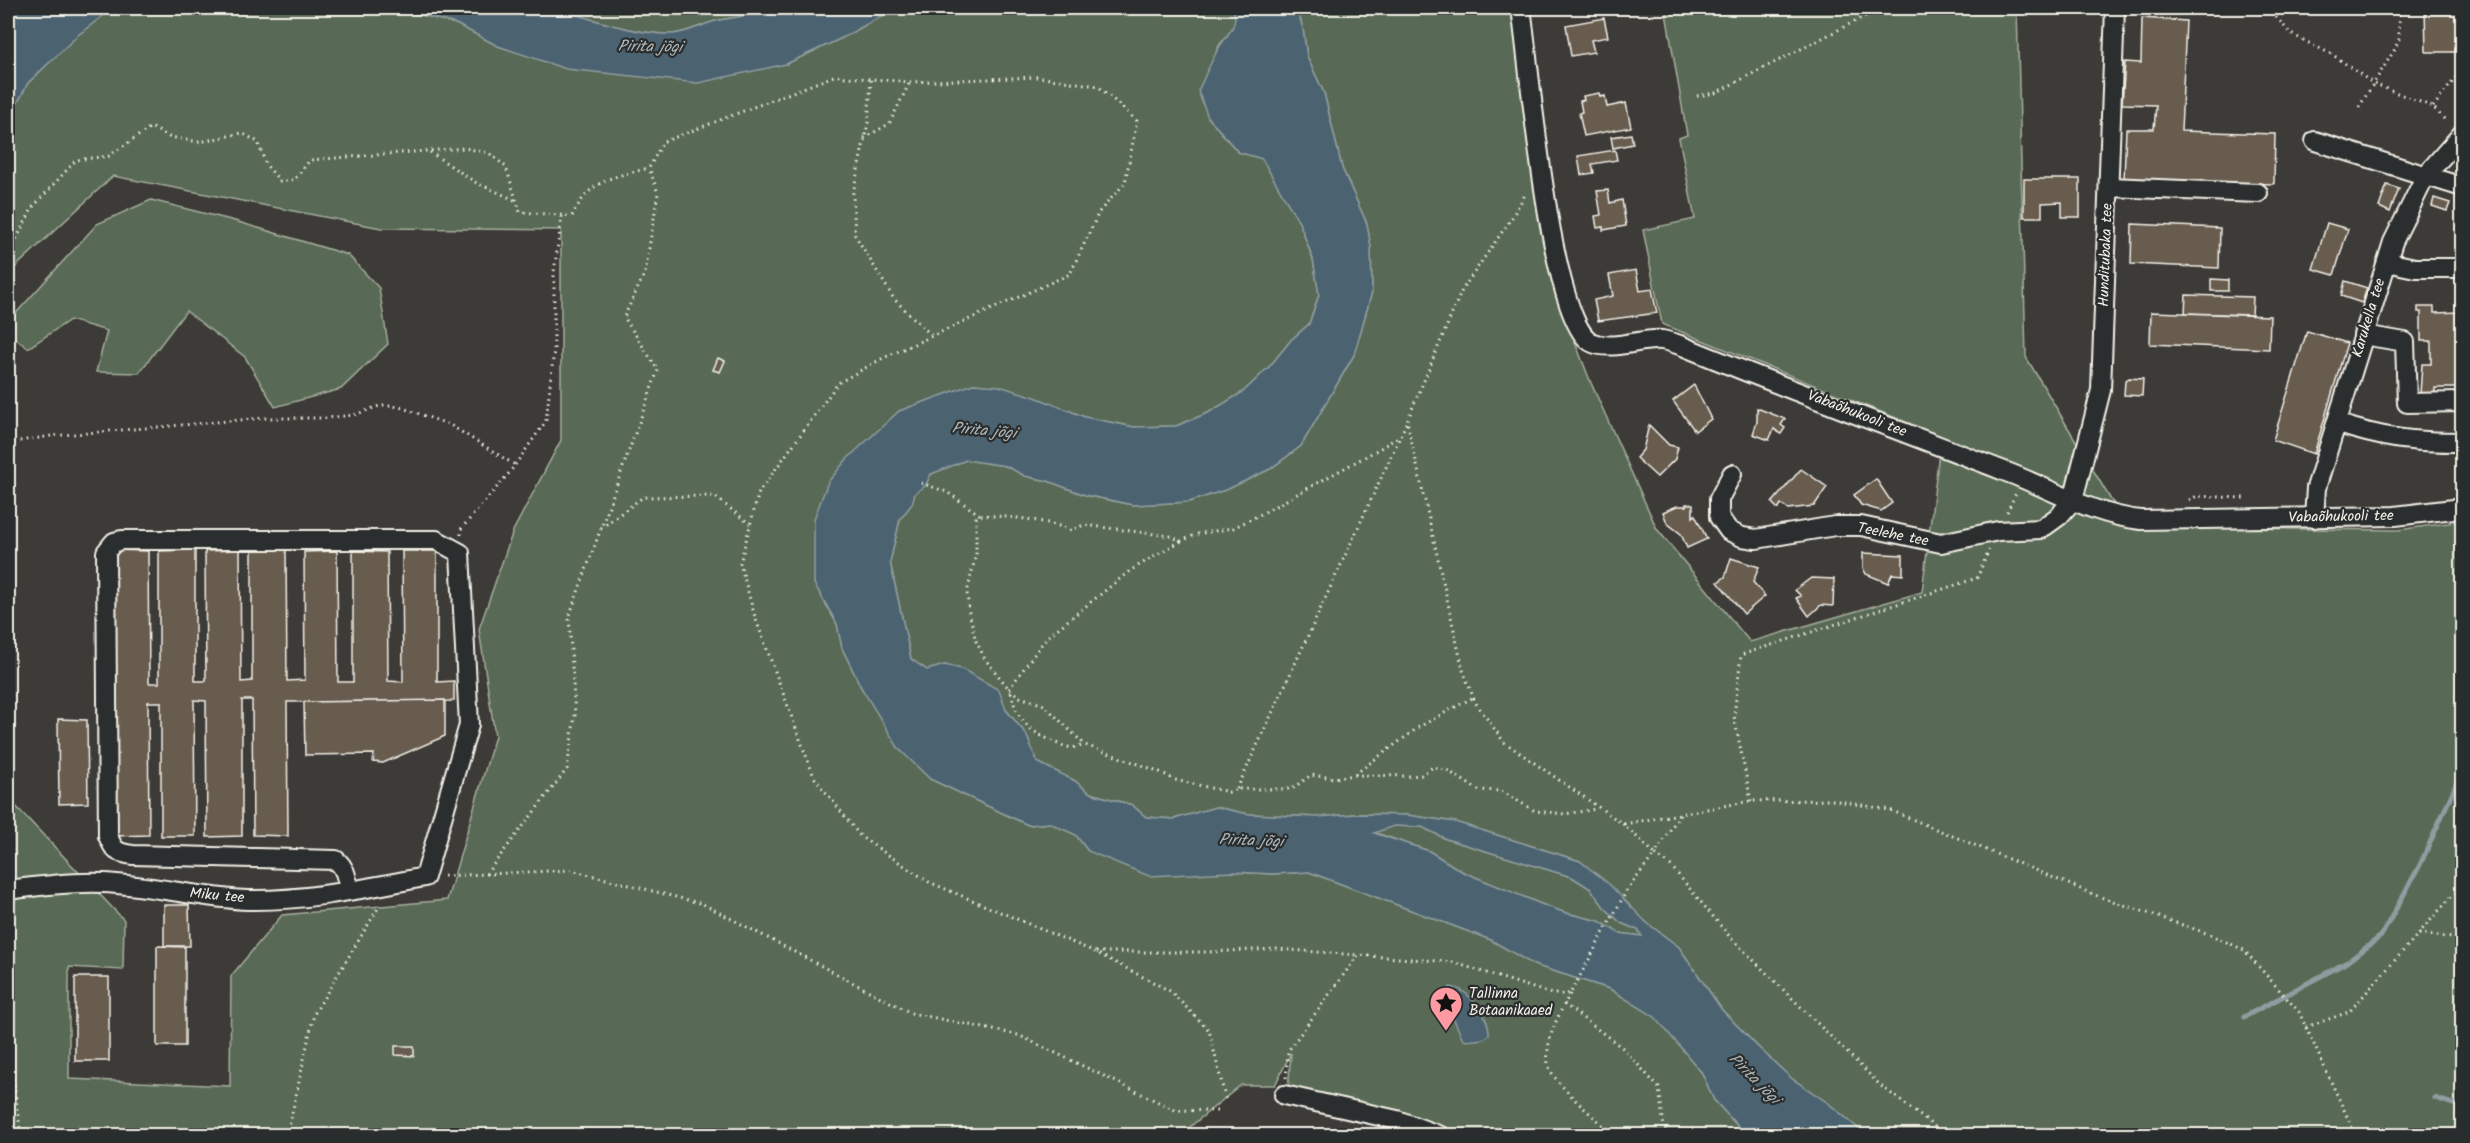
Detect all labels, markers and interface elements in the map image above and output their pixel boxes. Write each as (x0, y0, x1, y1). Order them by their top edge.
water label: Pirita jõgi (618, 34, 686, 60)
street label: Hunditubaka tee (2092, 203, 2120, 307)
street label: Karukella tee (2346, 275, 2392, 361)
street label: Vabaõhukooli tee (1804, 384, 1911, 444)
water label: Pirita jõgi (951, 416, 1020, 447)
street label: Vabaõhukooli tee (2288, 504, 2394, 530)
street label: Teelehe tee (1855, 516, 1931, 554)
water label: Pirita jõgi (1218, 827, 1287, 855)
street label: Miku tee (189, 882, 246, 910)
place label: Tallinna Botaanikaaed (1469, 982, 1553, 1023)
place icon: Tallinna Botaanikaaed (1428, 985, 1464, 1032)
water label: Pirita jõgi (1722, 1047, 1788, 1113)

